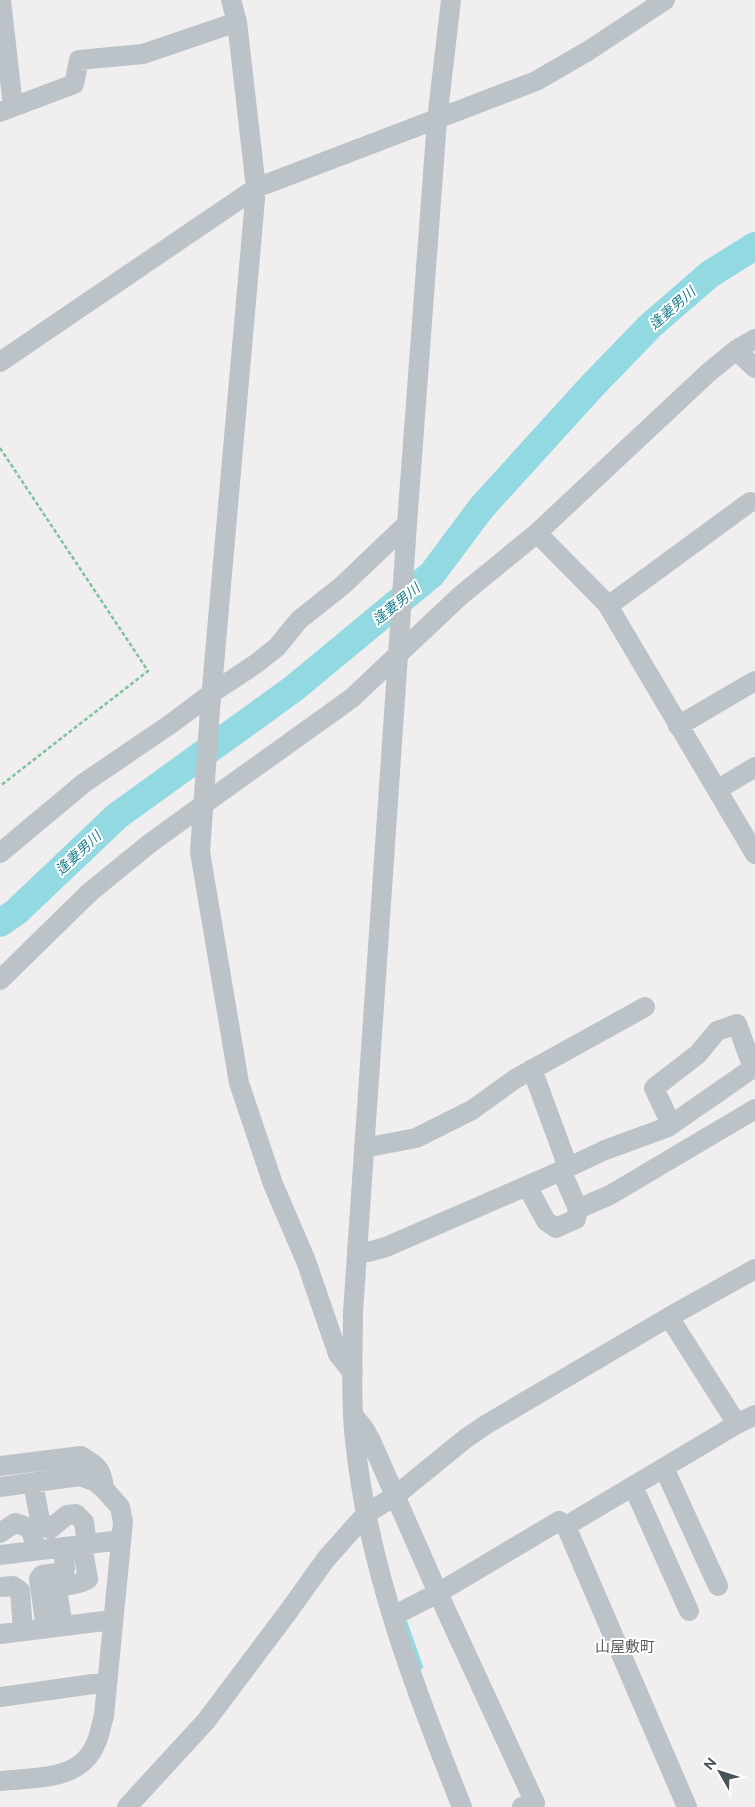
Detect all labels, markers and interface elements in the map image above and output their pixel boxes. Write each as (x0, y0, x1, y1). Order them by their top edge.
water label: 逢妻男川 (646, 282, 700, 332)
water label: 逢妻男川 (369, 579, 424, 628)
water label: 逢妻男川 (52, 827, 105, 878)
district label: 山屋敷町 (595, 1638, 655, 1656)
north arrow (695, 1747, 745, 1797)
text: N (700, 1755, 719, 1773)

